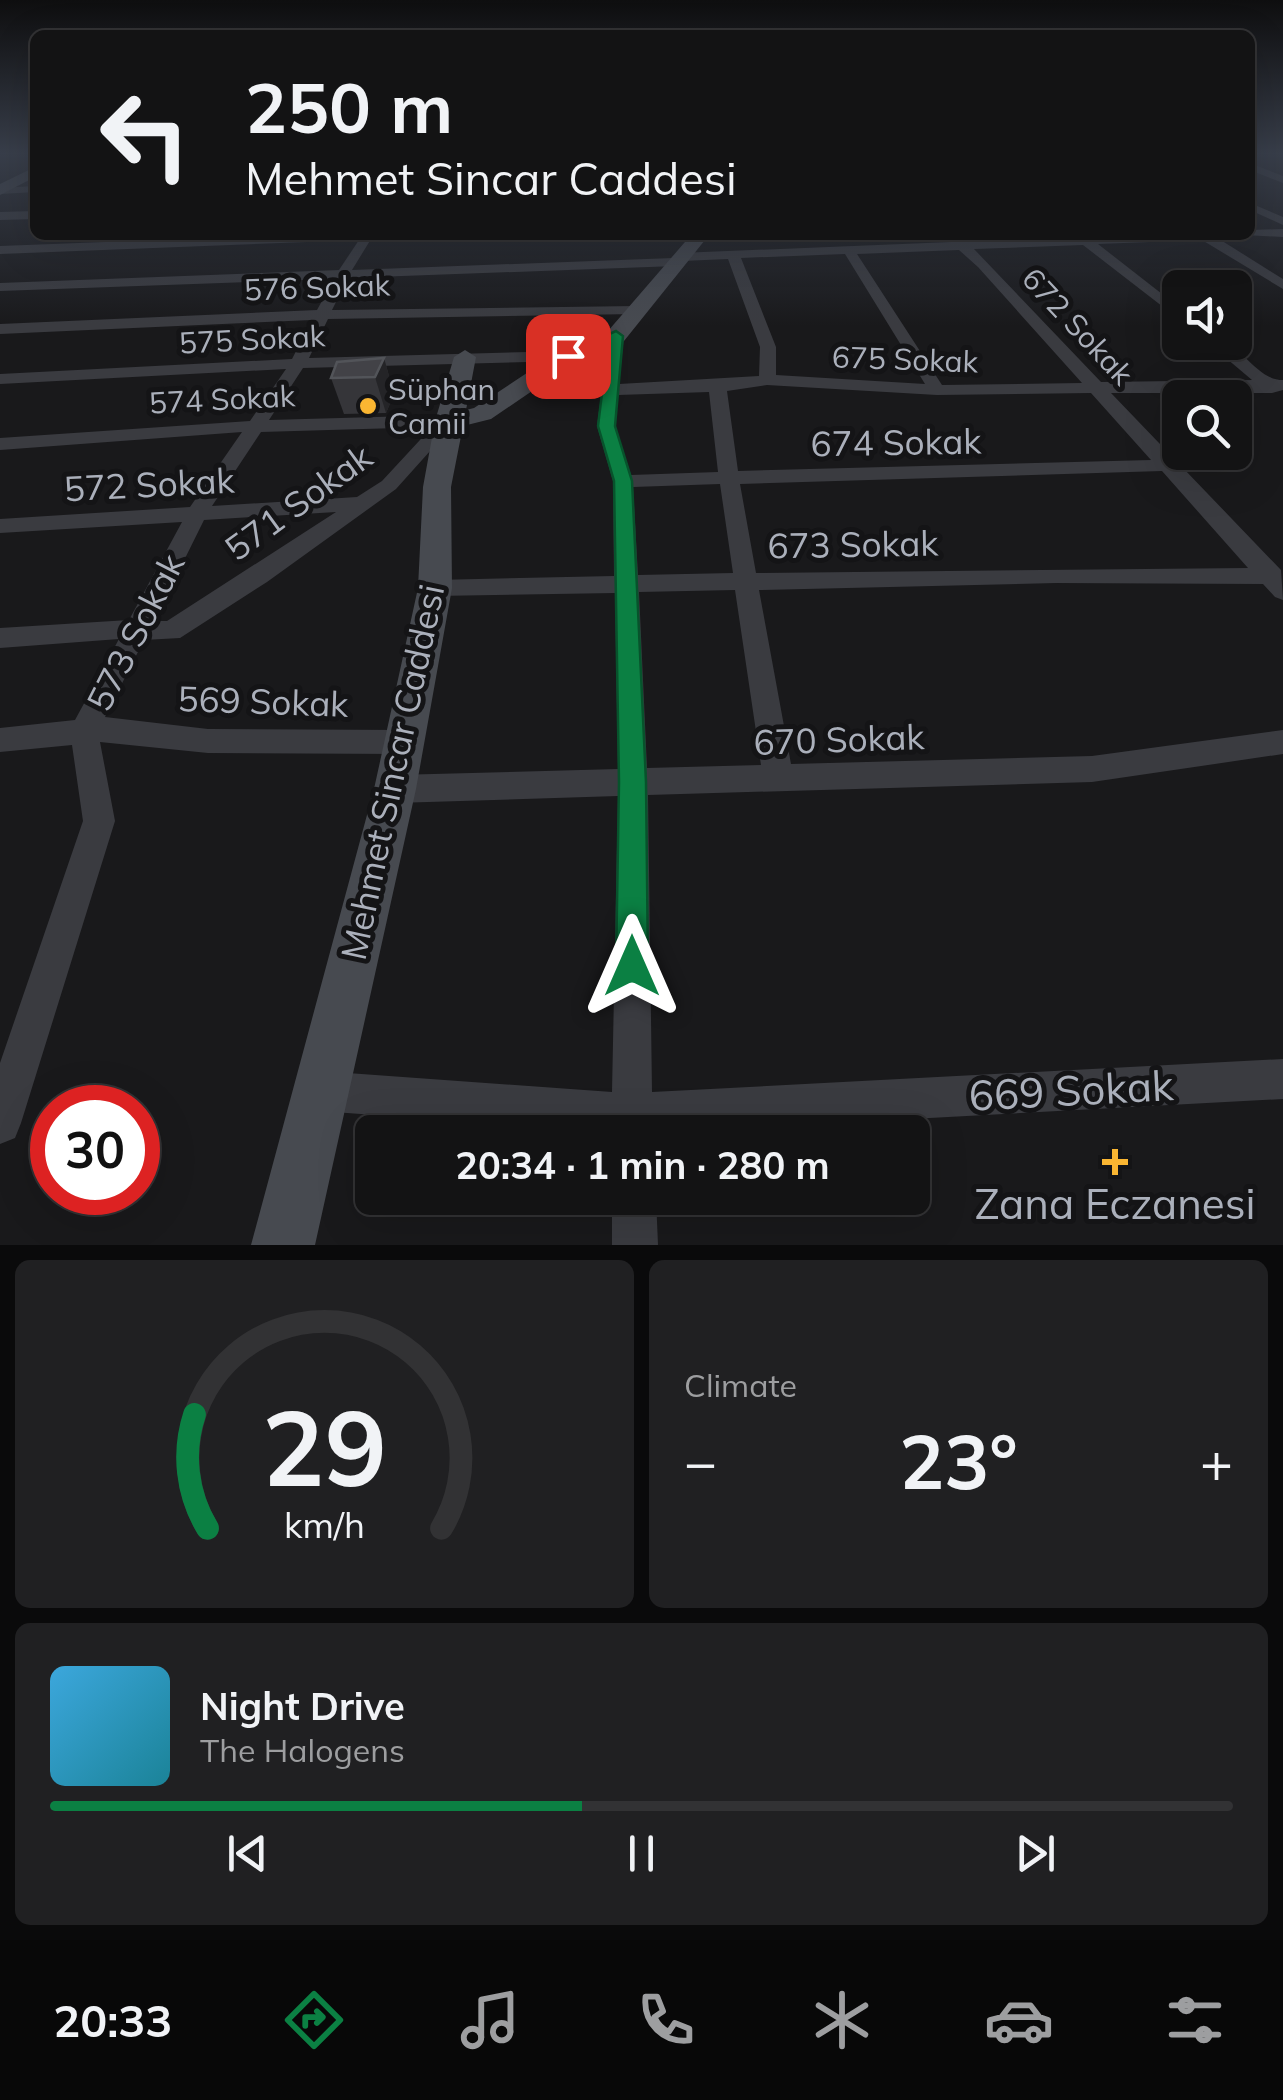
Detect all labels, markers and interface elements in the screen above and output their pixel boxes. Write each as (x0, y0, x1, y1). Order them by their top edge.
text: 250 m (245, 63, 453, 151)
icon: left (80, 70, 210, 200)
text: Mehmet Sincar Caddesi (245, 150, 737, 206)
street label: 672 Sokak (1014, 260, 1142, 393)
street label: 576 Sokak (243, 265, 391, 309)
map controls (1162, 270, 1252, 470)
button: sound (1162, 270, 1252, 360)
pin (526, 314, 611, 399)
street label: 575 Sokak (178, 316, 327, 362)
icon: arrive (541, 329, 596, 384)
street label: 675 Sokak (831, 337, 979, 381)
place label: Süphan Camii (388, 370, 495, 442)
street label: 574 Sokak (148, 376, 297, 422)
button: search (1162, 380, 1252, 470)
marker: Süphan Camii (357, 395, 379, 417)
street label: 674 Sokak (810, 418, 983, 465)
street label: 571 Sokak (216, 433, 381, 570)
street label: 572 Sokak (63, 458, 236, 510)
street label: 673 Sokak (767, 520, 940, 567)
street label: 573 Sokak (77, 545, 194, 718)
street label: Mehmet Sincar Caddesi (331, 580, 453, 964)
street label: 569 Sokak (177, 676, 350, 726)
street label: 670 Sokak (753, 714, 926, 764)
position arrow (580, 914, 684, 1018)
street label: 669 Sokak (967, 1058, 1175, 1122)
speed limit sign: 30 (30, 1085, 160, 1215)
text: 20:34 · 1 min · 280 m (455, 1141, 830, 1189)
marker: Zana Eczanesi (1104, 1151, 1126, 1173)
place label: Zana Eczanesi (975, 1177, 1255, 1230)
text: Climate (684, 1365, 797, 1405)
text: 29 (262, 1381, 387, 1512)
text: 23° (899, 1414, 1018, 1508)
text: − (684, 1427, 717, 1496)
text: + (1200, 1427, 1233, 1496)
text: km/h (284, 1502, 365, 1547)
text: Night Drive (200, 1682, 405, 1730)
text: The Halogens (200, 1730, 405, 1770)
icon: previous (220, 1826, 275, 1881)
icon: pause (614, 1826, 669, 1881)
icon: next (1008, 1826, 1063, 1881)
icon: directions (279, 1985, 349, 2055)
icon: music (455, 1985, 525, 2055)
icon: phone (631, 1985, 701, 2055)
icon: climate (807, 1985, 877, 2055)
icon: car (984, 1985, 1054, 2055)
icon: filters (1160, 1985, 1230, 2055)
text: 20:33 (53, 1992, 172, 2048)

